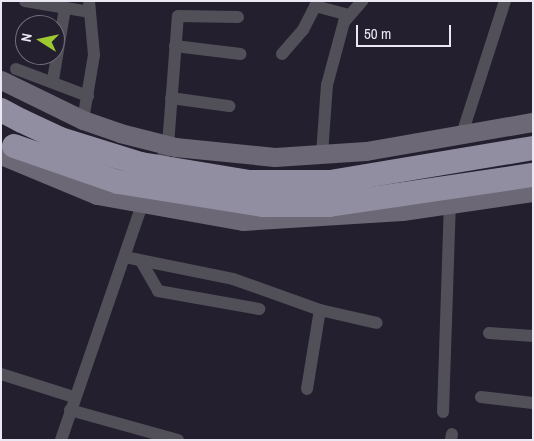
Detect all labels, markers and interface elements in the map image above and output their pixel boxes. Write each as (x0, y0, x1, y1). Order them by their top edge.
north arrow (15, 15, 65, 65)
scale bar (359, 15, 454, 47)
text: 50 m (364, 23, 391, 44)
text: N (17, 32, 36, 43)

